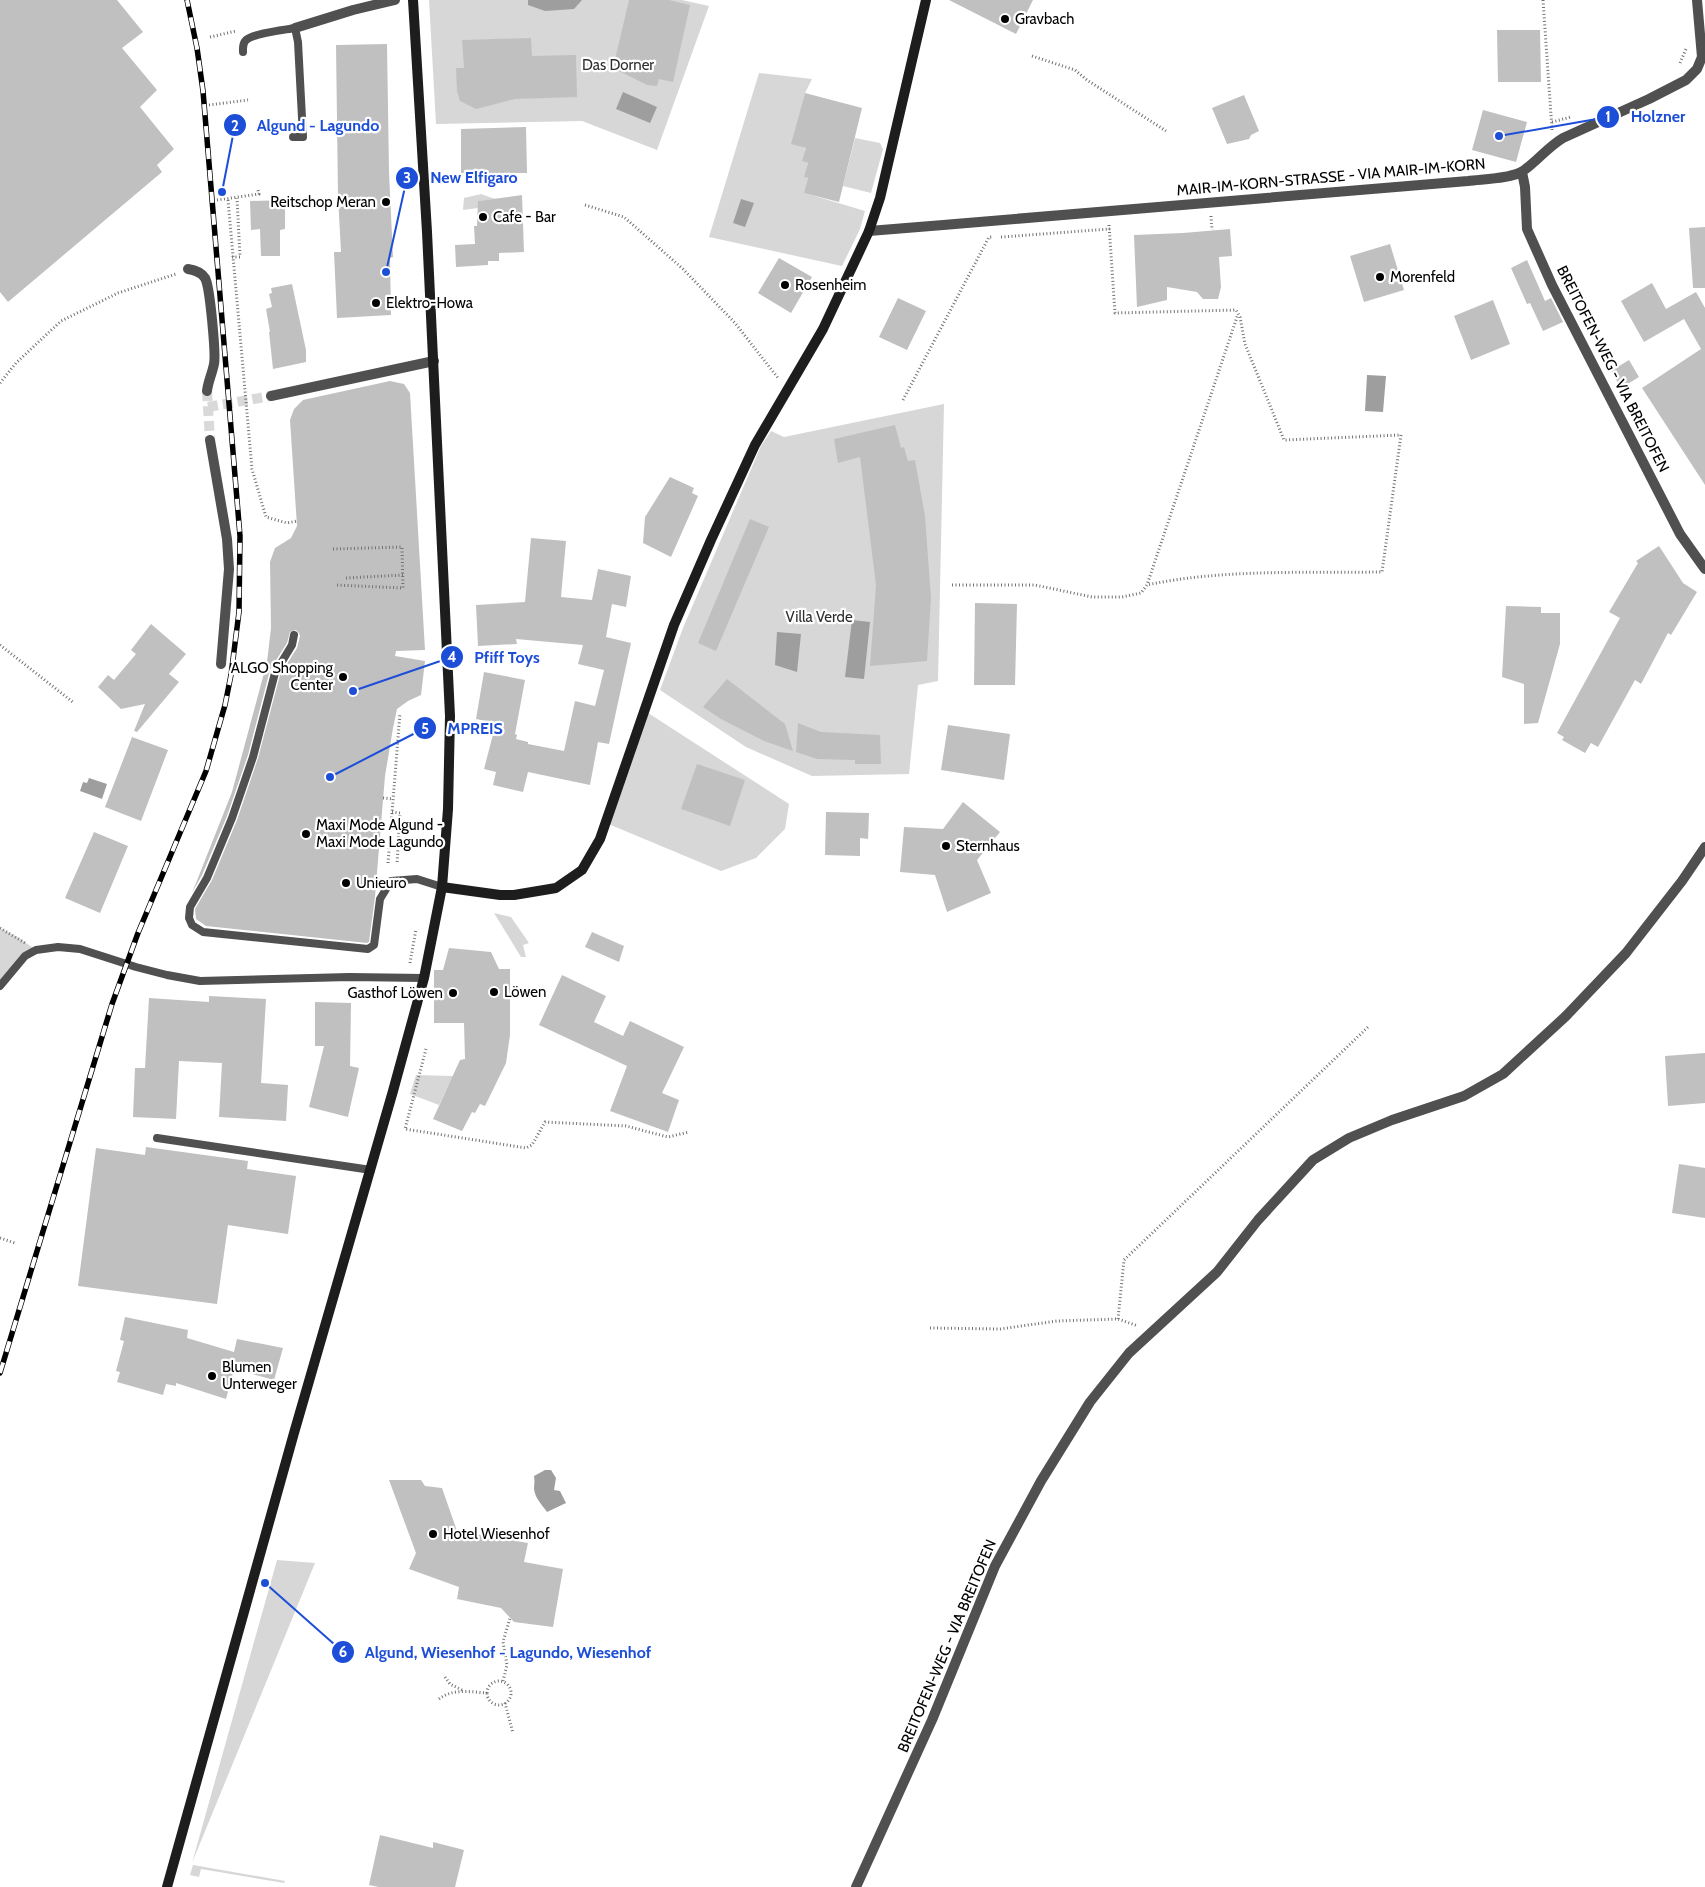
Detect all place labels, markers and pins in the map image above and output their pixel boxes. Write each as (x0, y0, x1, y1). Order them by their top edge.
place label: Gravbach (1015, 10, 1074, 28)
marker: Gravbach (999, 13, 1011, 25)
callout: Holzner (1595, 101, 1695, 132)
callout: Algund - Lagundo (222, 110, 390, 141)
callout: New Elfigaro (395, 162, 527, 193)
place label: Reitschop Meran (270, 193, 376, 211)
marker: Reitschop Meran (380, 196, 392, 208)
place label: Cafe - Bar (493, 208, 556, 226)
marker: Cafe - Bar (477, 211, 489, 223)
place label: Morenfeld (1390, 268, 1455, 286)
marker: Morenfeld (1374, 271, 1386, 283)
place label: Rosenheim (795, 276, 866, 294)
marker: Rosenheim (779, 279, 791, 291)
place label: Elektro-Howa (386, 294, 474, 312)
marker: Elektro-Howa (370, 297, 382, 309)
callout: Pfiff Toys (440, 642, 550, 673)
place label: ALGO Shopping Center (231, 659, 334, 694)
marker: ALGO Shopping Center (337, 671, 349, 683)
callout: MPREIS (412, 713, 513, 744)
place label: Maxi Mode Algund - Maxi Mode Lagundo (316, 816, 444, 851)
marker: Maxi Mode Algund - Maxi Mode Lagundo (300, 828, 312, 840)
place label: Sternhaus (956, 837, 1020, 855)
marker: Sternhaus (940, 840, 952, 852)
place label: Unieuro (356, 874, 407, 892)
marker: Unieuro (340, 877, 352, 889)
place label: Löwen (504, 983, 546, 1001)
place label: Gasthof Löwen (347, 984, 443, 1002)
marker: Löwen (488, 986, 500, 998)
marker: Gasthof Löwen (447, 987, 459, 999)
place label: Blumen Unterweger (222, 1358, 297, 1393)
marker: Blumen Unterweger (206, 1370, 218, 1382)
place label: Hotel Wiesenhof (443, 1525, 550, 1543)
marker: Hotel Wiesenhof (427, 1528, 439, 1540)
callout: Algund, Wiesenhof - Lagundo, Wiesenhof (330, 1637, 662, 1668)

